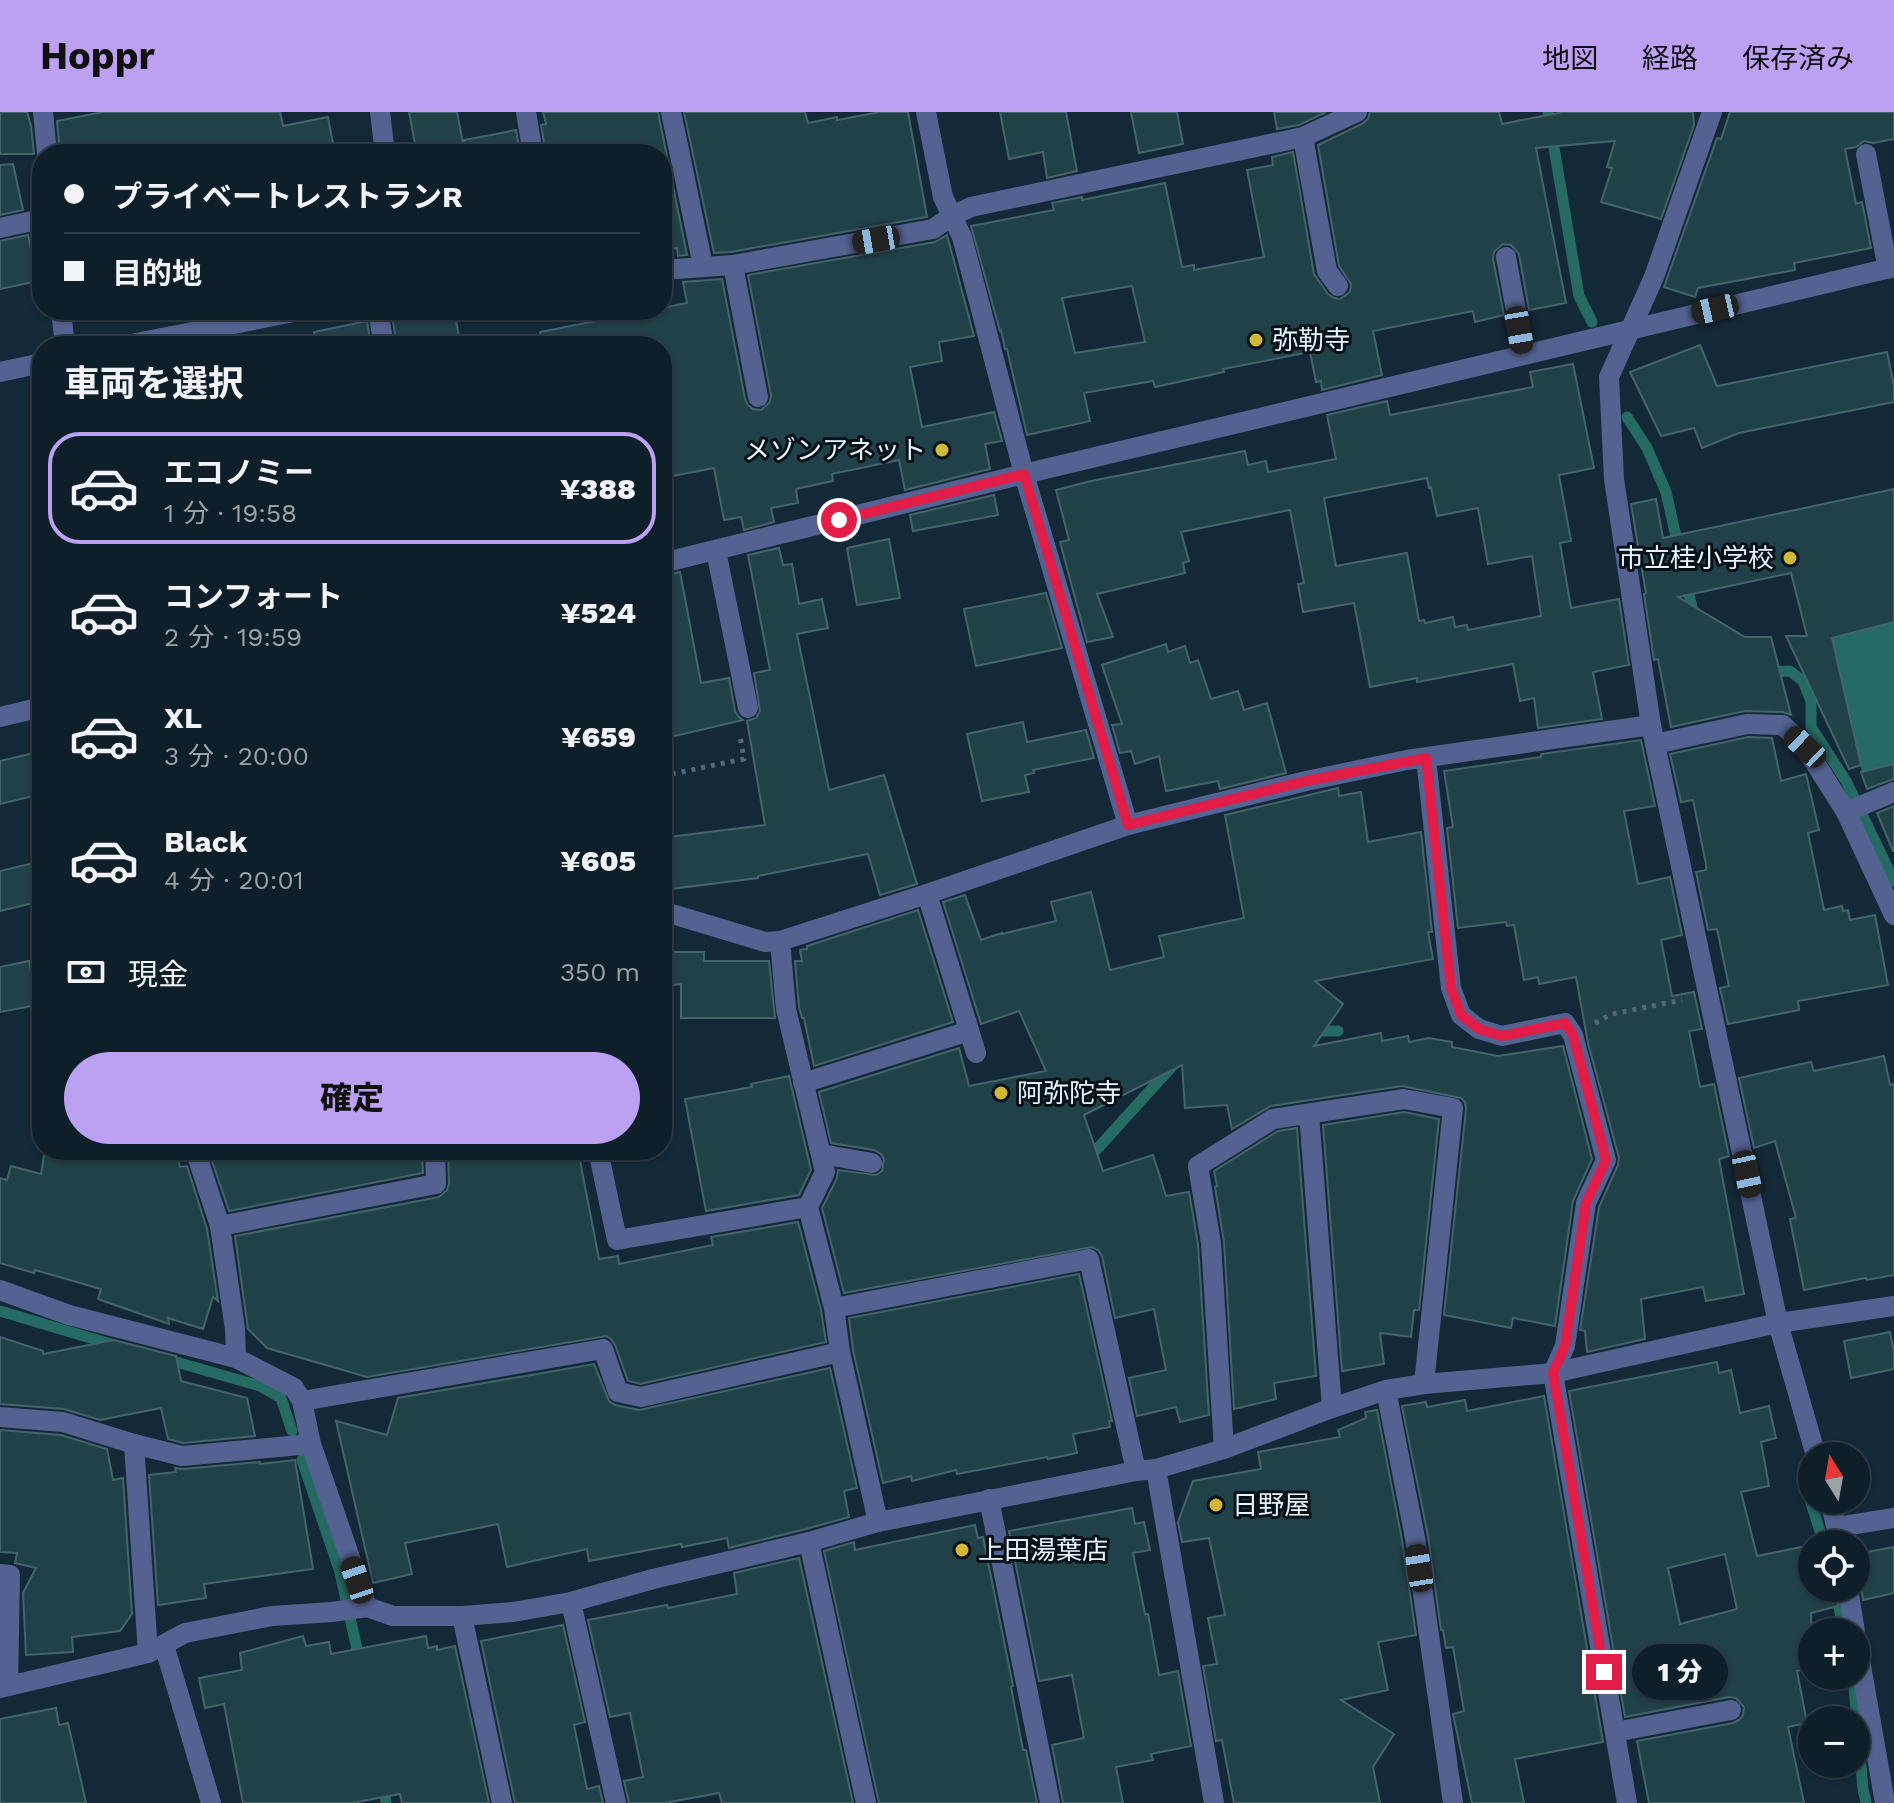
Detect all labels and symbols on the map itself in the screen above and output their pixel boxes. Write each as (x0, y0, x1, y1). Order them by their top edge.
car (850, 224, 902, 256)
car (1689, 292, 1741, 326)
car (1503, 304, 1535, 356)
place label: 弥勒寺 (1272, 325, 1350, 355)
marker: 弥勒寺 (1247, 331, 1265, 349)
place label: メゾンアネット (744, 435, 926, 465)
marker: メゾンアネット (933, 441, 951, 459)
route start (821, 502, 857, 538)
place label: 市立桂小学校 (1618, 543, 1774, 573)
marker: 市立桂小学校 (1781, 549, 1799, 567)
car (1779, 722, 1831, 772)
place label: 阿弥陀寺 (1017, 1078, 1121, 1108)
marker: 阿弥陀寺 (992, 1084, 1010, 1102)
car (1730, 1148, 1764, 1200)
north arrow (1798, 1442, 1870, 1514)
place label: 日野屋 (1232, 1490, 1310, 1520)
marker: 日野屋 (1207, 1496, 1225, 1514)
place label: 上田湯葉店 (978, 1535, 1108, 1565)
marker: 上田湯葉店 (953, 1541, 971, 1559)
car (1403, 1542, 1435, 1594)
car (338, 1553, 376, 1607)
callout: 1 分 (1632, 1644, 1728, 1700)
route end (1586, 1654, 1622, 1690)

